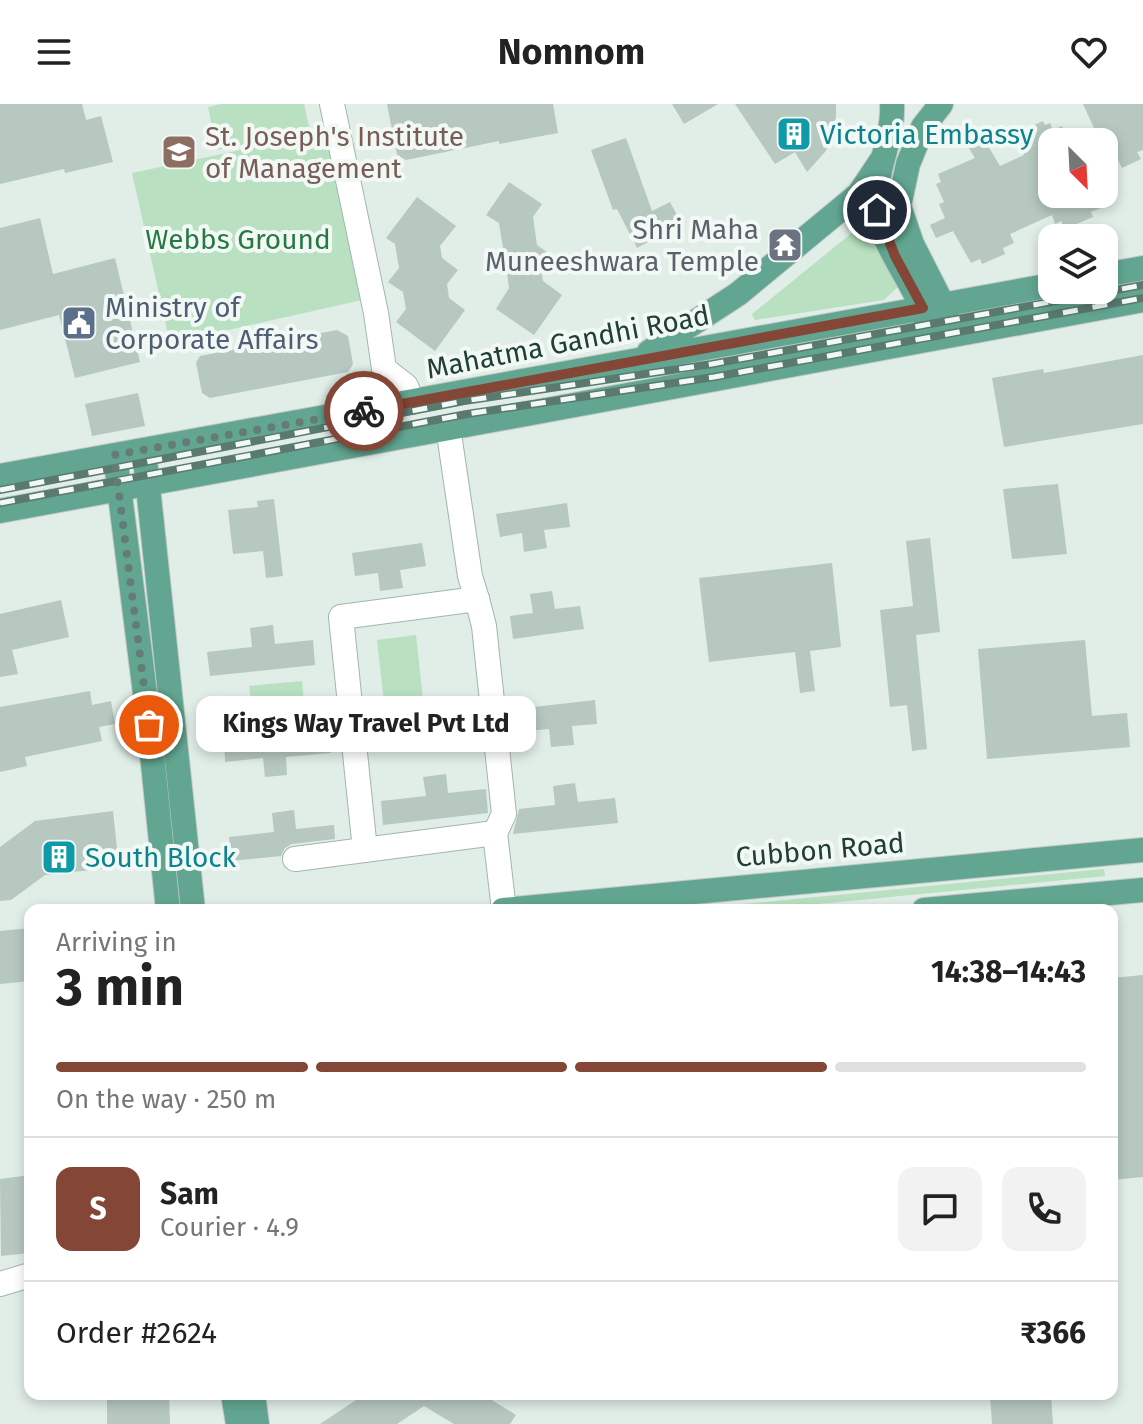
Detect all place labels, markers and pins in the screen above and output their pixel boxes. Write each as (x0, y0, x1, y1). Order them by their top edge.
building icon: Victoria Embassy (775, 115, 813, 153)
place label: Victoria Embassy (820, 118, 1034, 151)
place label: St. Joseph's Institute of Management (205, 120, 464, 185)
school or university icon: St. Joseph's Institute of Management (160, 133, 198, 171)
pin (843, 176, 911, 244)
place label: Shri Maha Muneeshwara Temple (485, 213, 759, 278)
temple icon: Shri Maha Muneeshwara Temple (766, 226, 804, 264)
place label: Ministry of Corporate Affairs (105, 291, 318, 356)
public building icon: Ministry of Corporate Affairs (60, 304, 98, 342)
pin (115, 691, 183, 759)
callout: Kings Way Travel Pvt Ltd (197, 697, 537, 753)
building icon: South Block (40, 838, 78, 876)
place label: South Block (85, 841, 237, 874)

